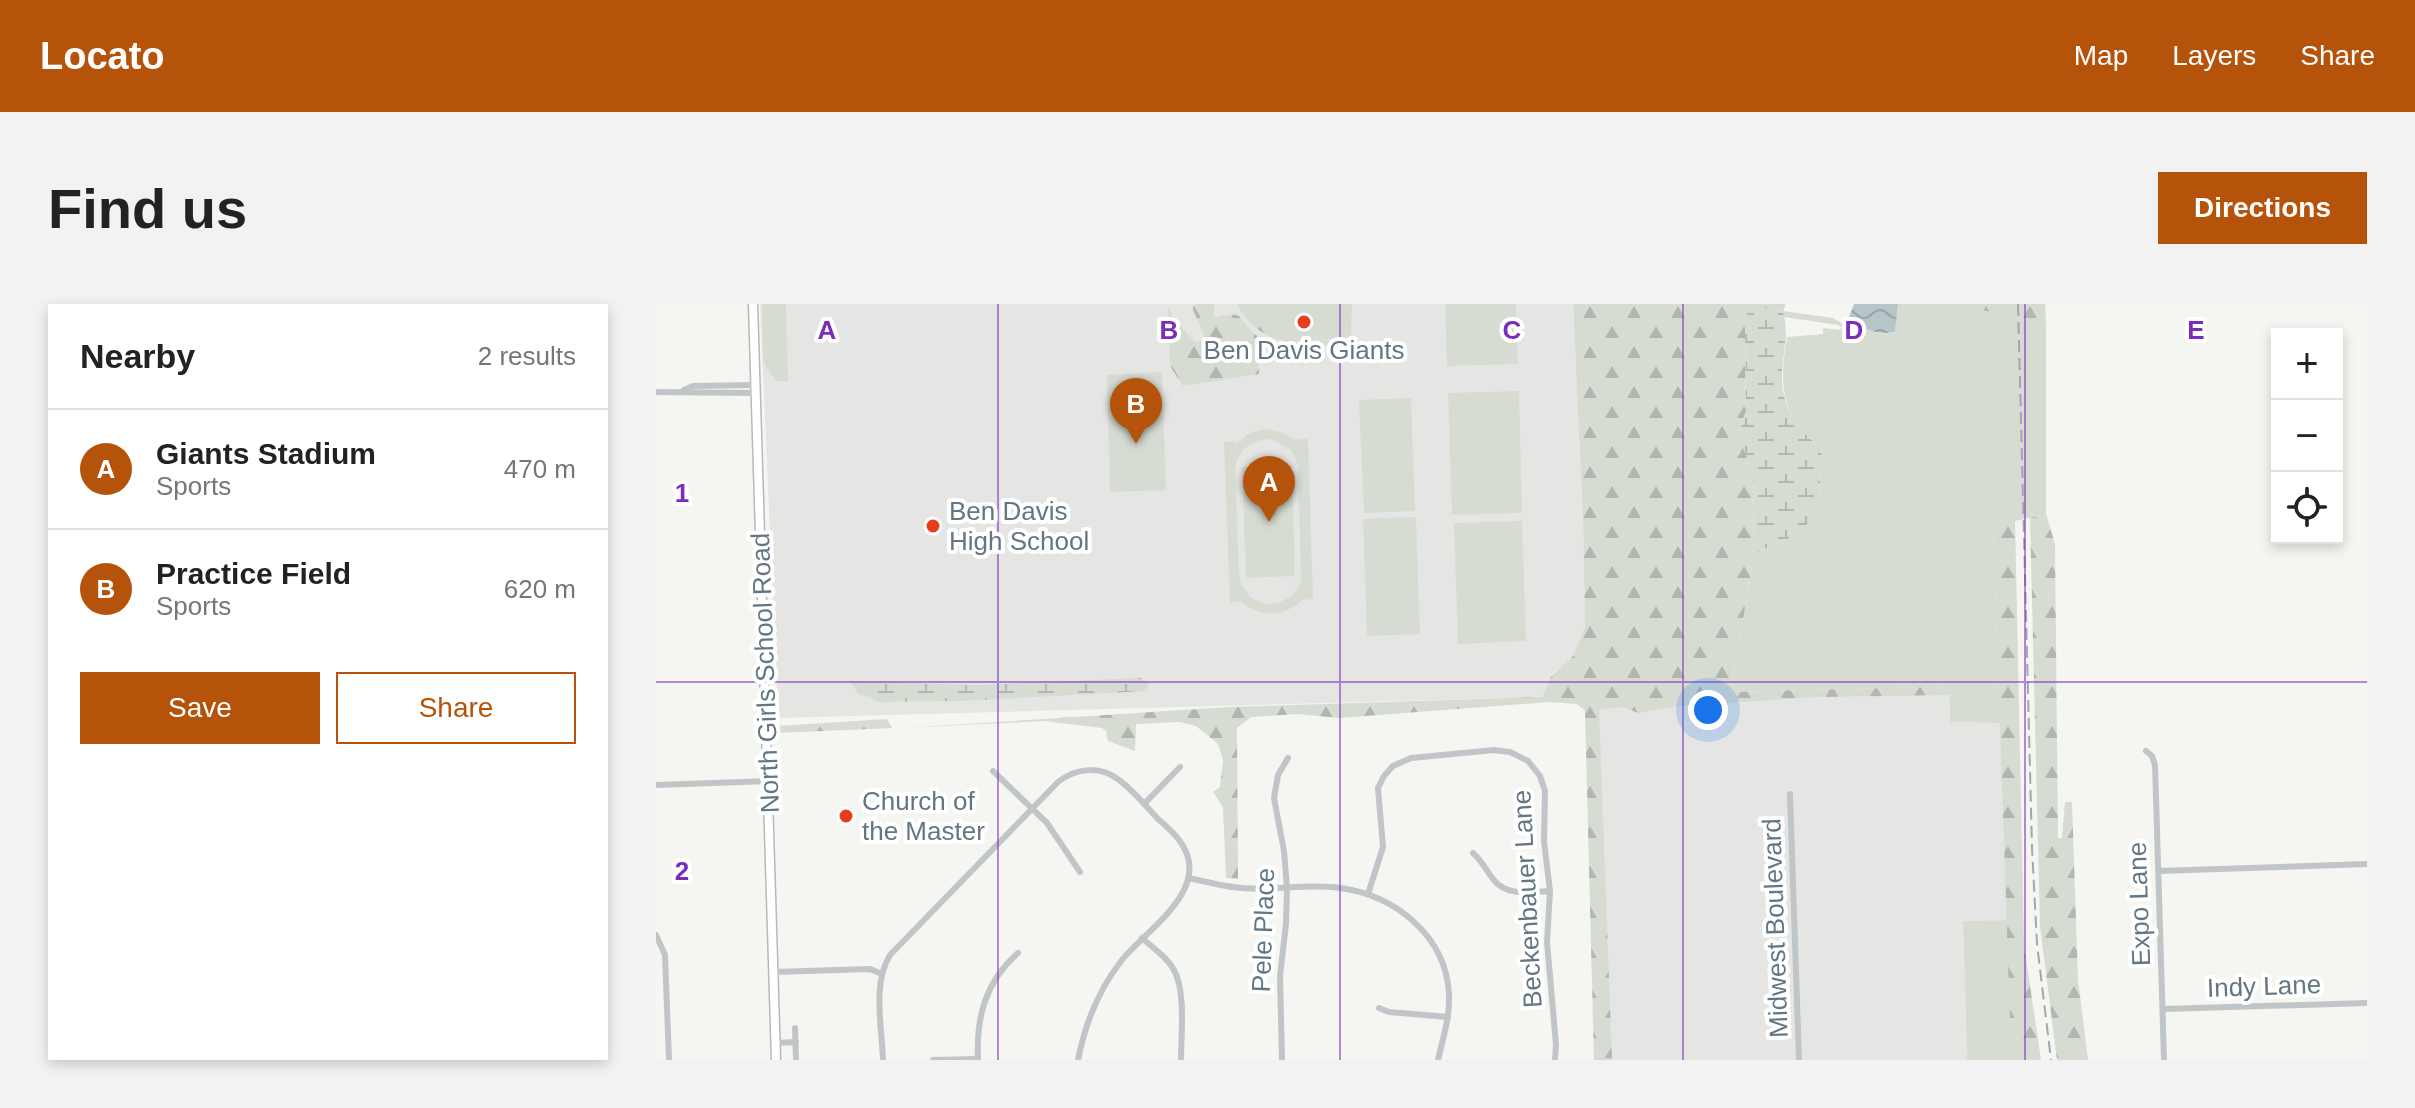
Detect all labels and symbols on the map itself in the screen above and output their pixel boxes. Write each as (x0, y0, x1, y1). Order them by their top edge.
marker: Ben Davis Giants (1295, 313, 1313, 331)
text: A (818, 315, 837, 345)
text: B (1160, 315, 1178, 345)
text: C (1503, 315, 1522, 345)
text: D (1845, 315, 1863, 345)
text: E (2187, 315, 2205, 345)
place label: Ben Davis Giants (1204, 335, 1404, 365)
pin: B (1110, 378, 1162, 444)
pin: A (1243, 456, 1295, 522)
text: 1 (675, 478, 689, 508)
place label: Ben Davis High School (949, 496, 1089, 556)
marker: Ben Davis High School (924, 517, 942, 535)
street label: North Girls School Road (745, 532, 785, 814)
your location (1688, 690, 1728, 730)
place label: Church of the Master (862, 786, 985, 846)
street label: Beckenbauer Lane (1506, 789, 1548, 1009)
marker: Church of the Master (837, 807, 855, 825)
street label: Midwest Boulevard (1756, 818, 1794, 1038)
street label: Expo Lane (2122, 841, 2156, 967)
text: 2 (675, 856, 689, 886)
street label: Pele Place (1246, 867, 1280, 993)
street label: Indy Lane (2206, 969, 2322, 1003)

